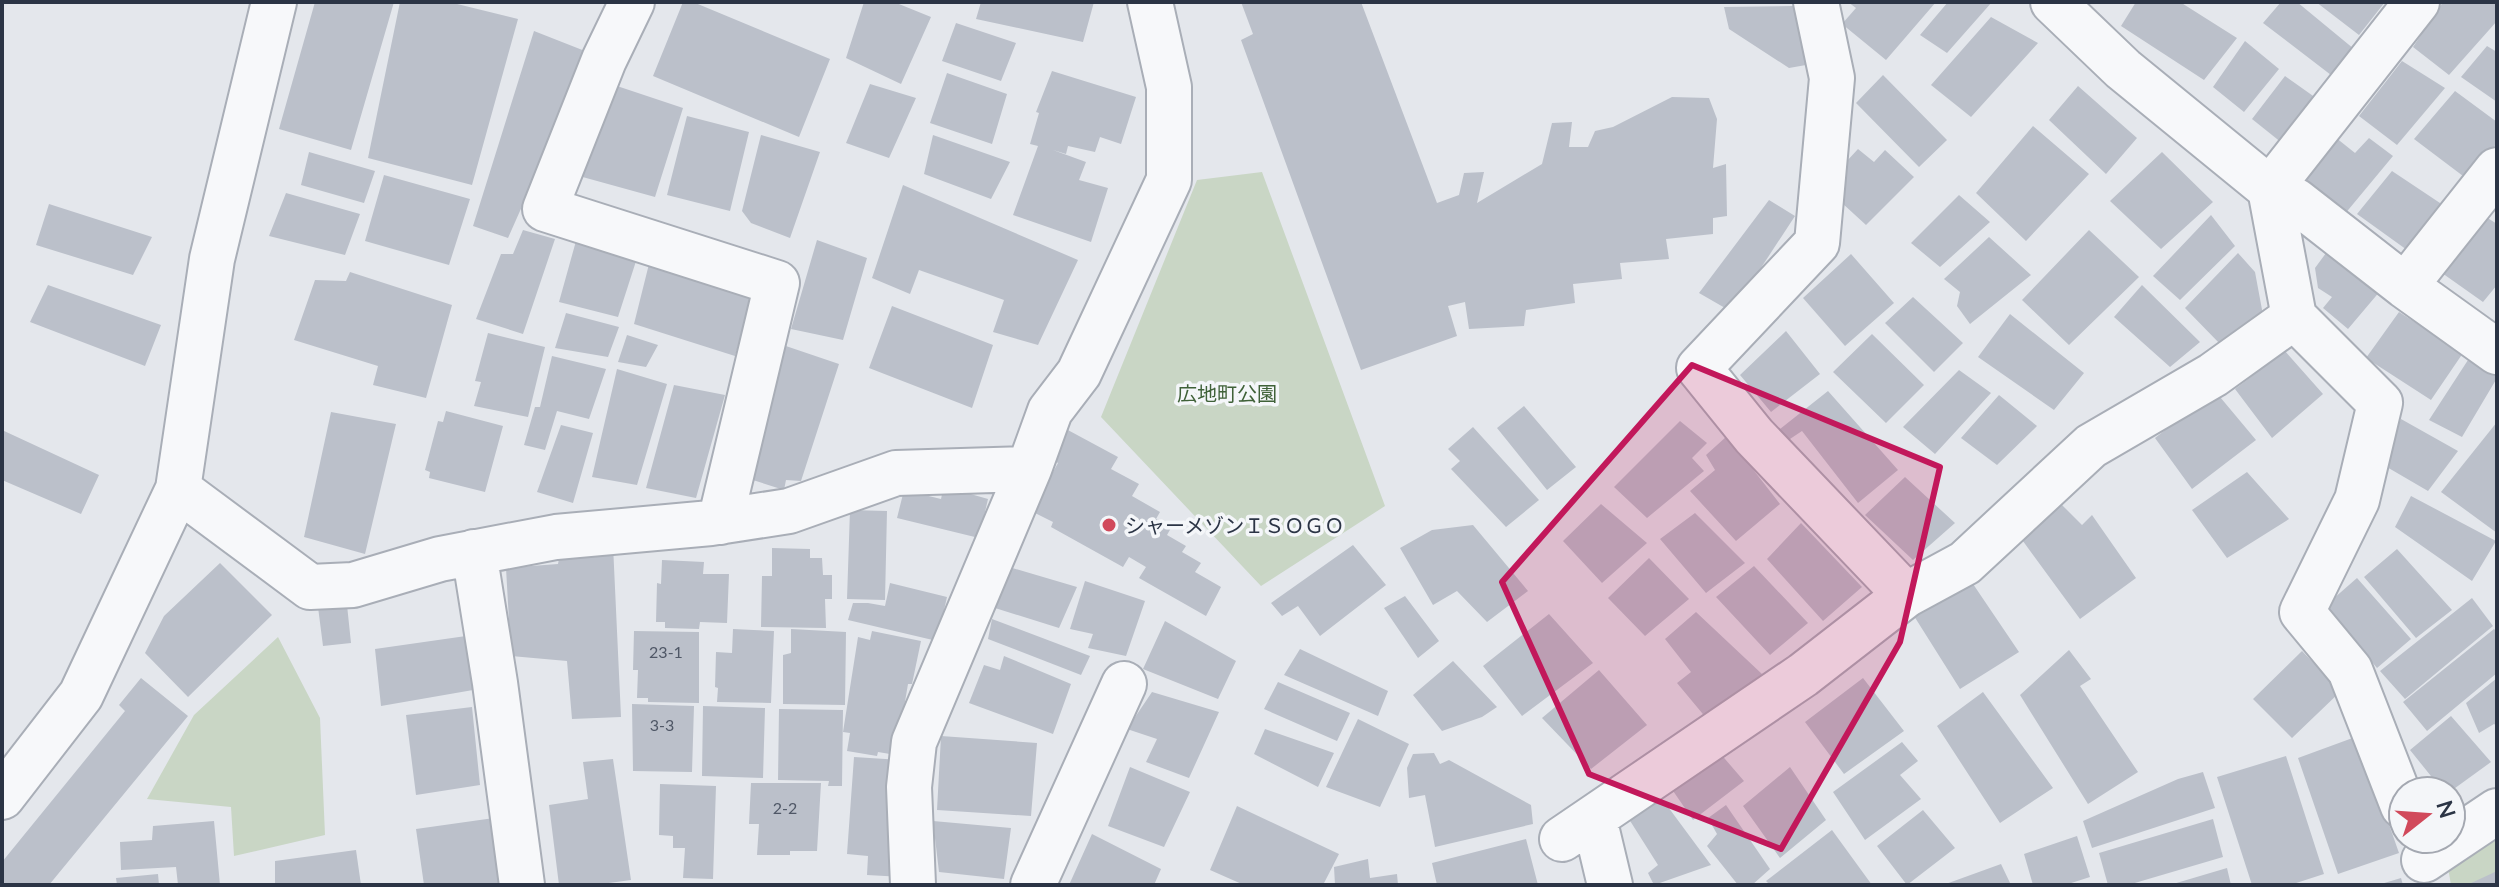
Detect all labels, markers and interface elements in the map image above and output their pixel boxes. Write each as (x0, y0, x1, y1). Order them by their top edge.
park label: 広地町公園 (1177, 381, 1277, 405)
place label: シャーメゾンＩＳＯＧＯ (1125, 513, 1344, 537)
marker: シャーメゾンＩＳＯＧＯ (1100, 516, 1118, 534)
house number: 23-1 (649, 642, 683, 661)
house number: 3-3 (650, 715, 674, 734)
north arrow (2387, 775, 2467, 855)
text: N (2431, 797, 2462, 821)
house number: 2-2 (773, 798, 797, 817)

